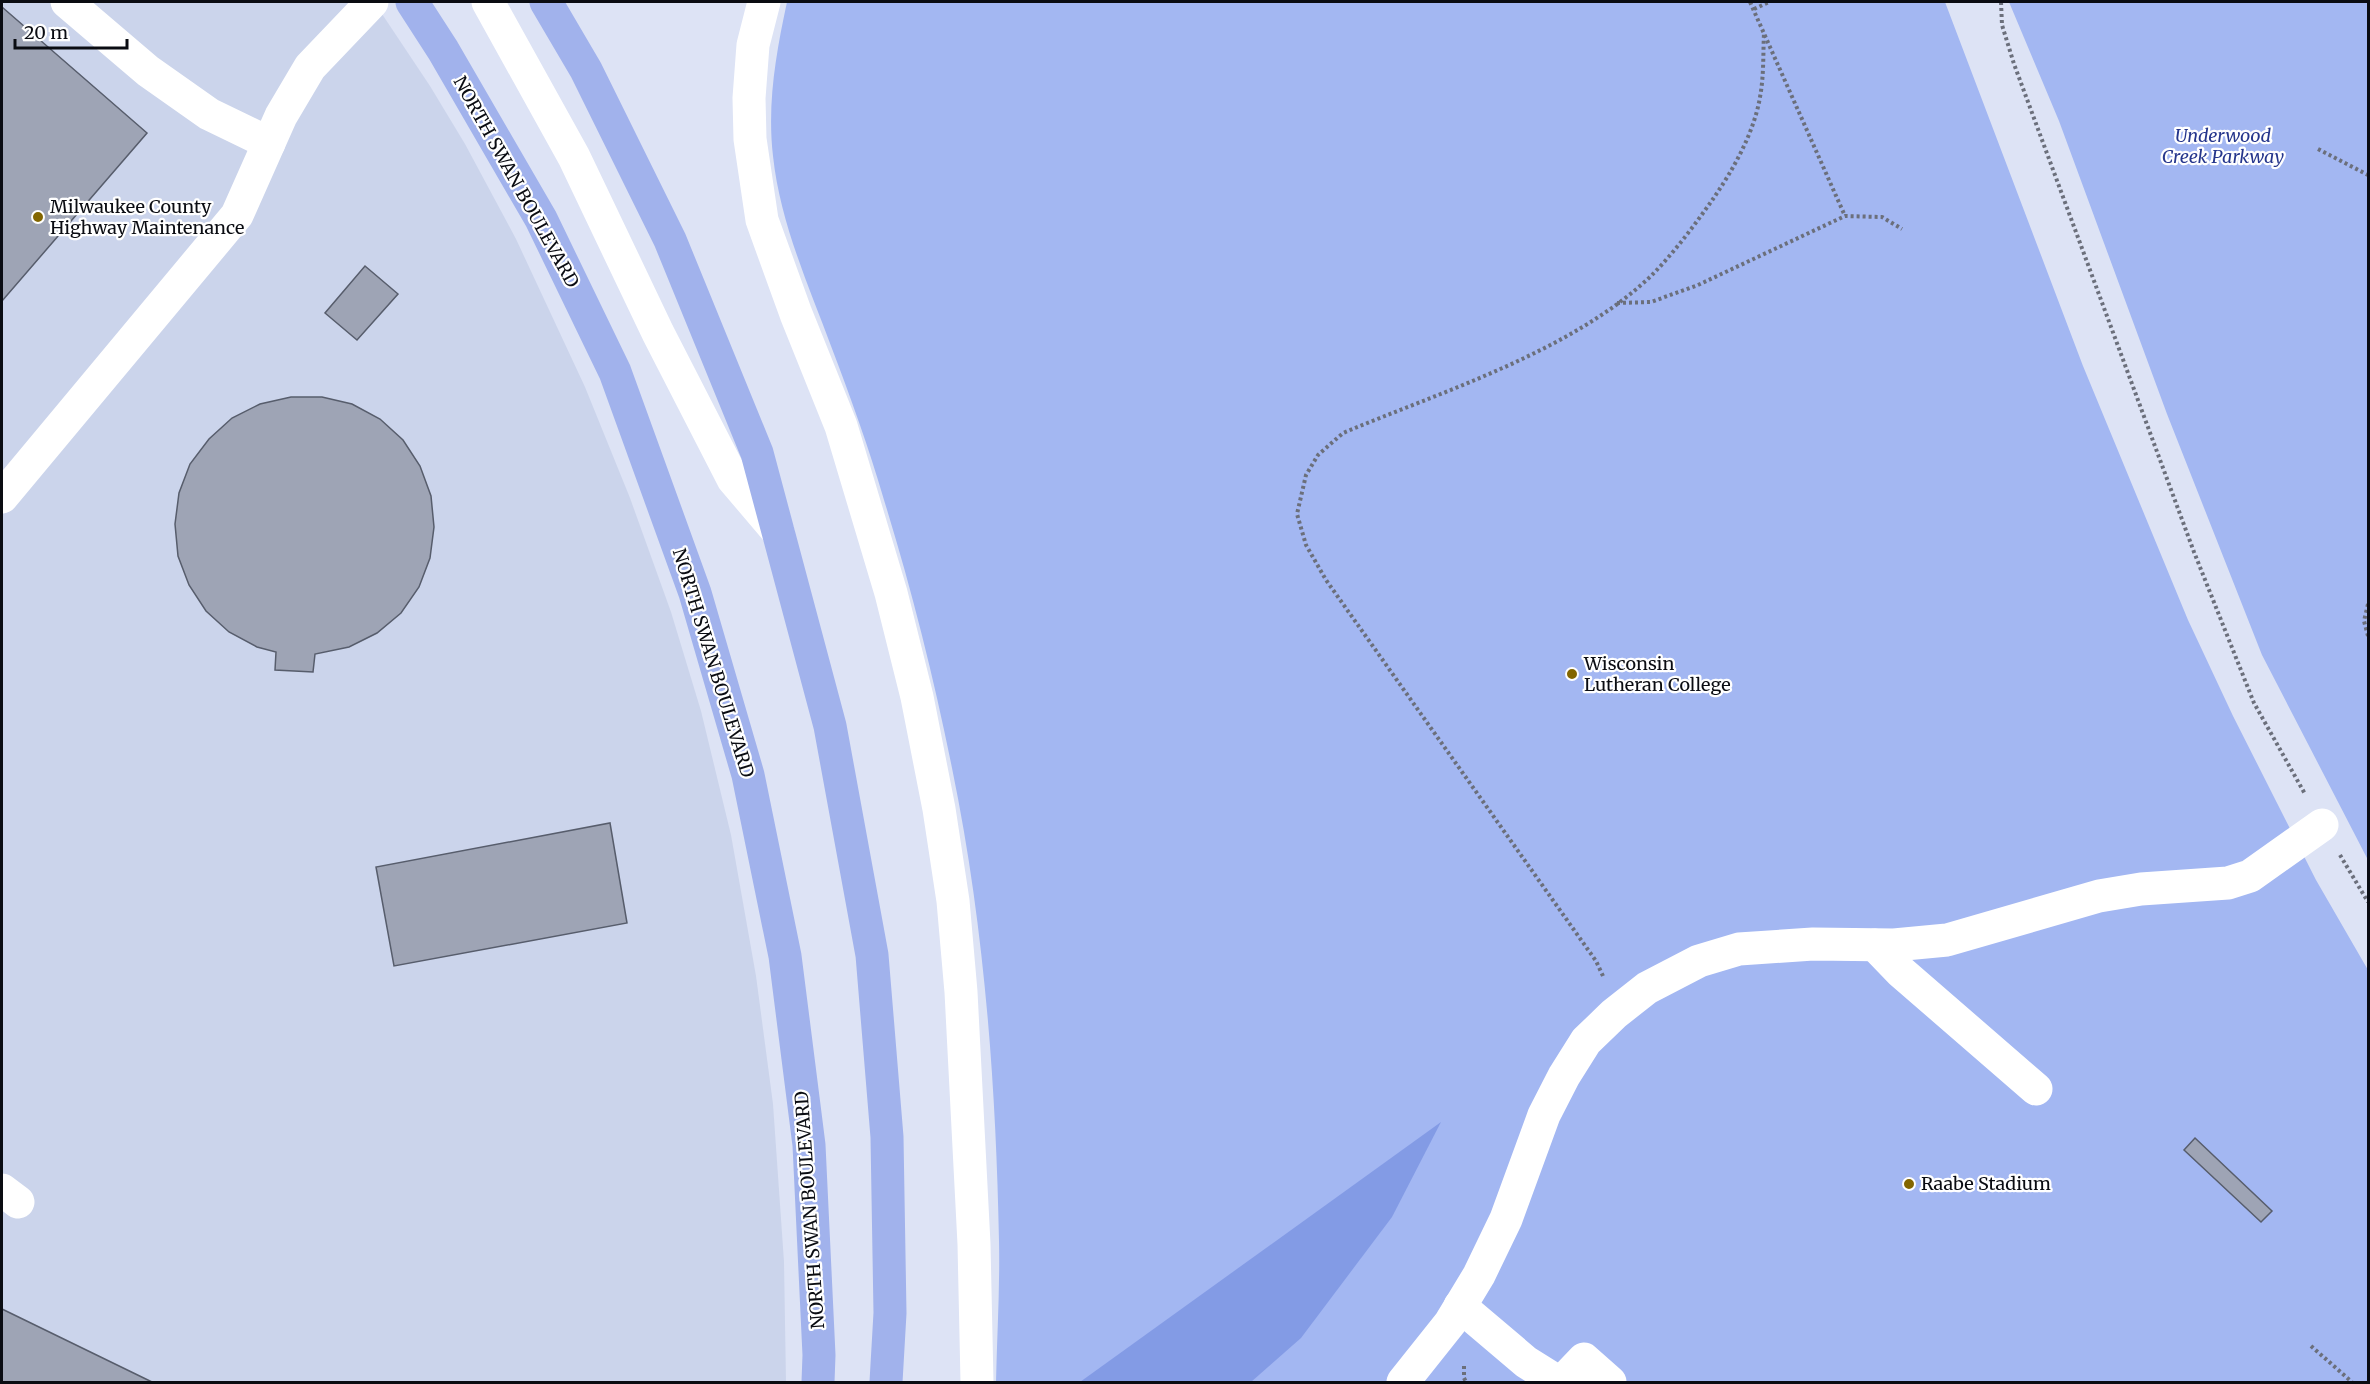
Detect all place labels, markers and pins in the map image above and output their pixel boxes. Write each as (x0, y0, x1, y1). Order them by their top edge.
place label: Milwaukee County Highway Maintenance (50, 195, 244, 239)
marker: Milwaukee County Highway Maintenance (31, 210, 45, 224)
place label: Wisconsin Lutheran College (1583, 652, 1731, 696)
marker: Wisconsin Lutheran College (1565, 667, 1579, 681)
place label: Raabe Stadium (1921, 1172, 2051, 1195)
marker: Raabe Stadium (1902, 1177, 1916, 1191)

